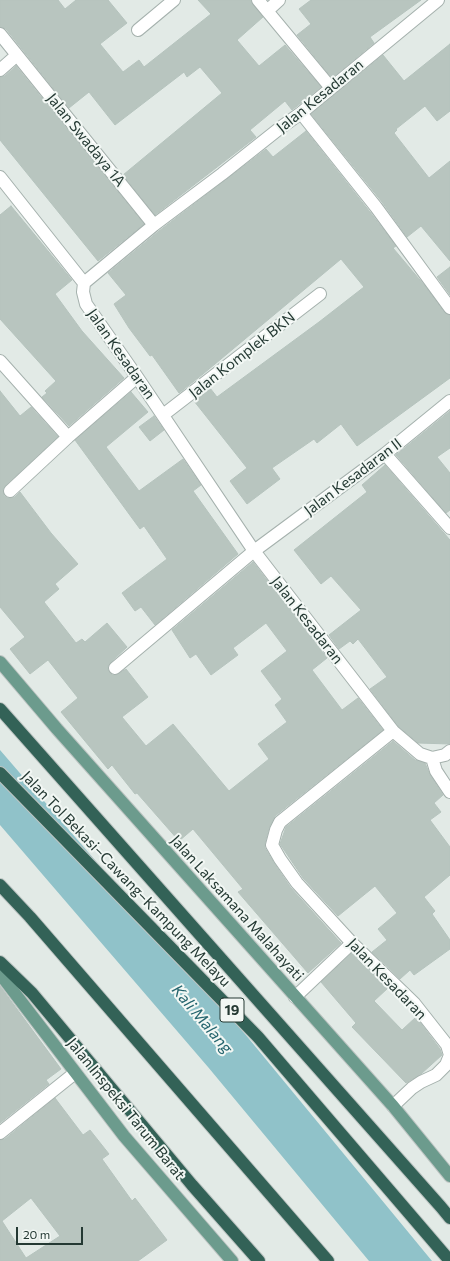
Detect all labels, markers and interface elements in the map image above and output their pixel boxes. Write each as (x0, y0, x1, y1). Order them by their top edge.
street label: Jalan Kesadaran (273, 56, 367, 136)
street label: Jalan Swadaya 1A (43, 90, 129, 190)
street label: Jalan Kesadaran (83, 305, 159, 403)
street label: Jalan Komplek BKN (185, 308, 299, 402)
street label: Jalan Kesadaran II (301, 434, 405, 520)
street label: Jalan Kesadaran (267, 573, 347, 667)
street label: Jalan Tol Bekasi–Cawang–Kampung Melayu (18, 767, 234, 991)
street label: Jalan Laksamana Malahayati (167, 831, 307, 985)
street label: Jalan Kesadaran (344, 935, 430, 1023)
water label: Kali Malang (168, 981, 236, 1057)
road number: 19 (220, 998, 244, 1022)
street label: Jalan Inspeksi Tarum Barat (63, 1034, 189, 1184)
scale bar (18, 1219, 85, 1245)
text: 20 m (23, 1227, 50, 1241)

